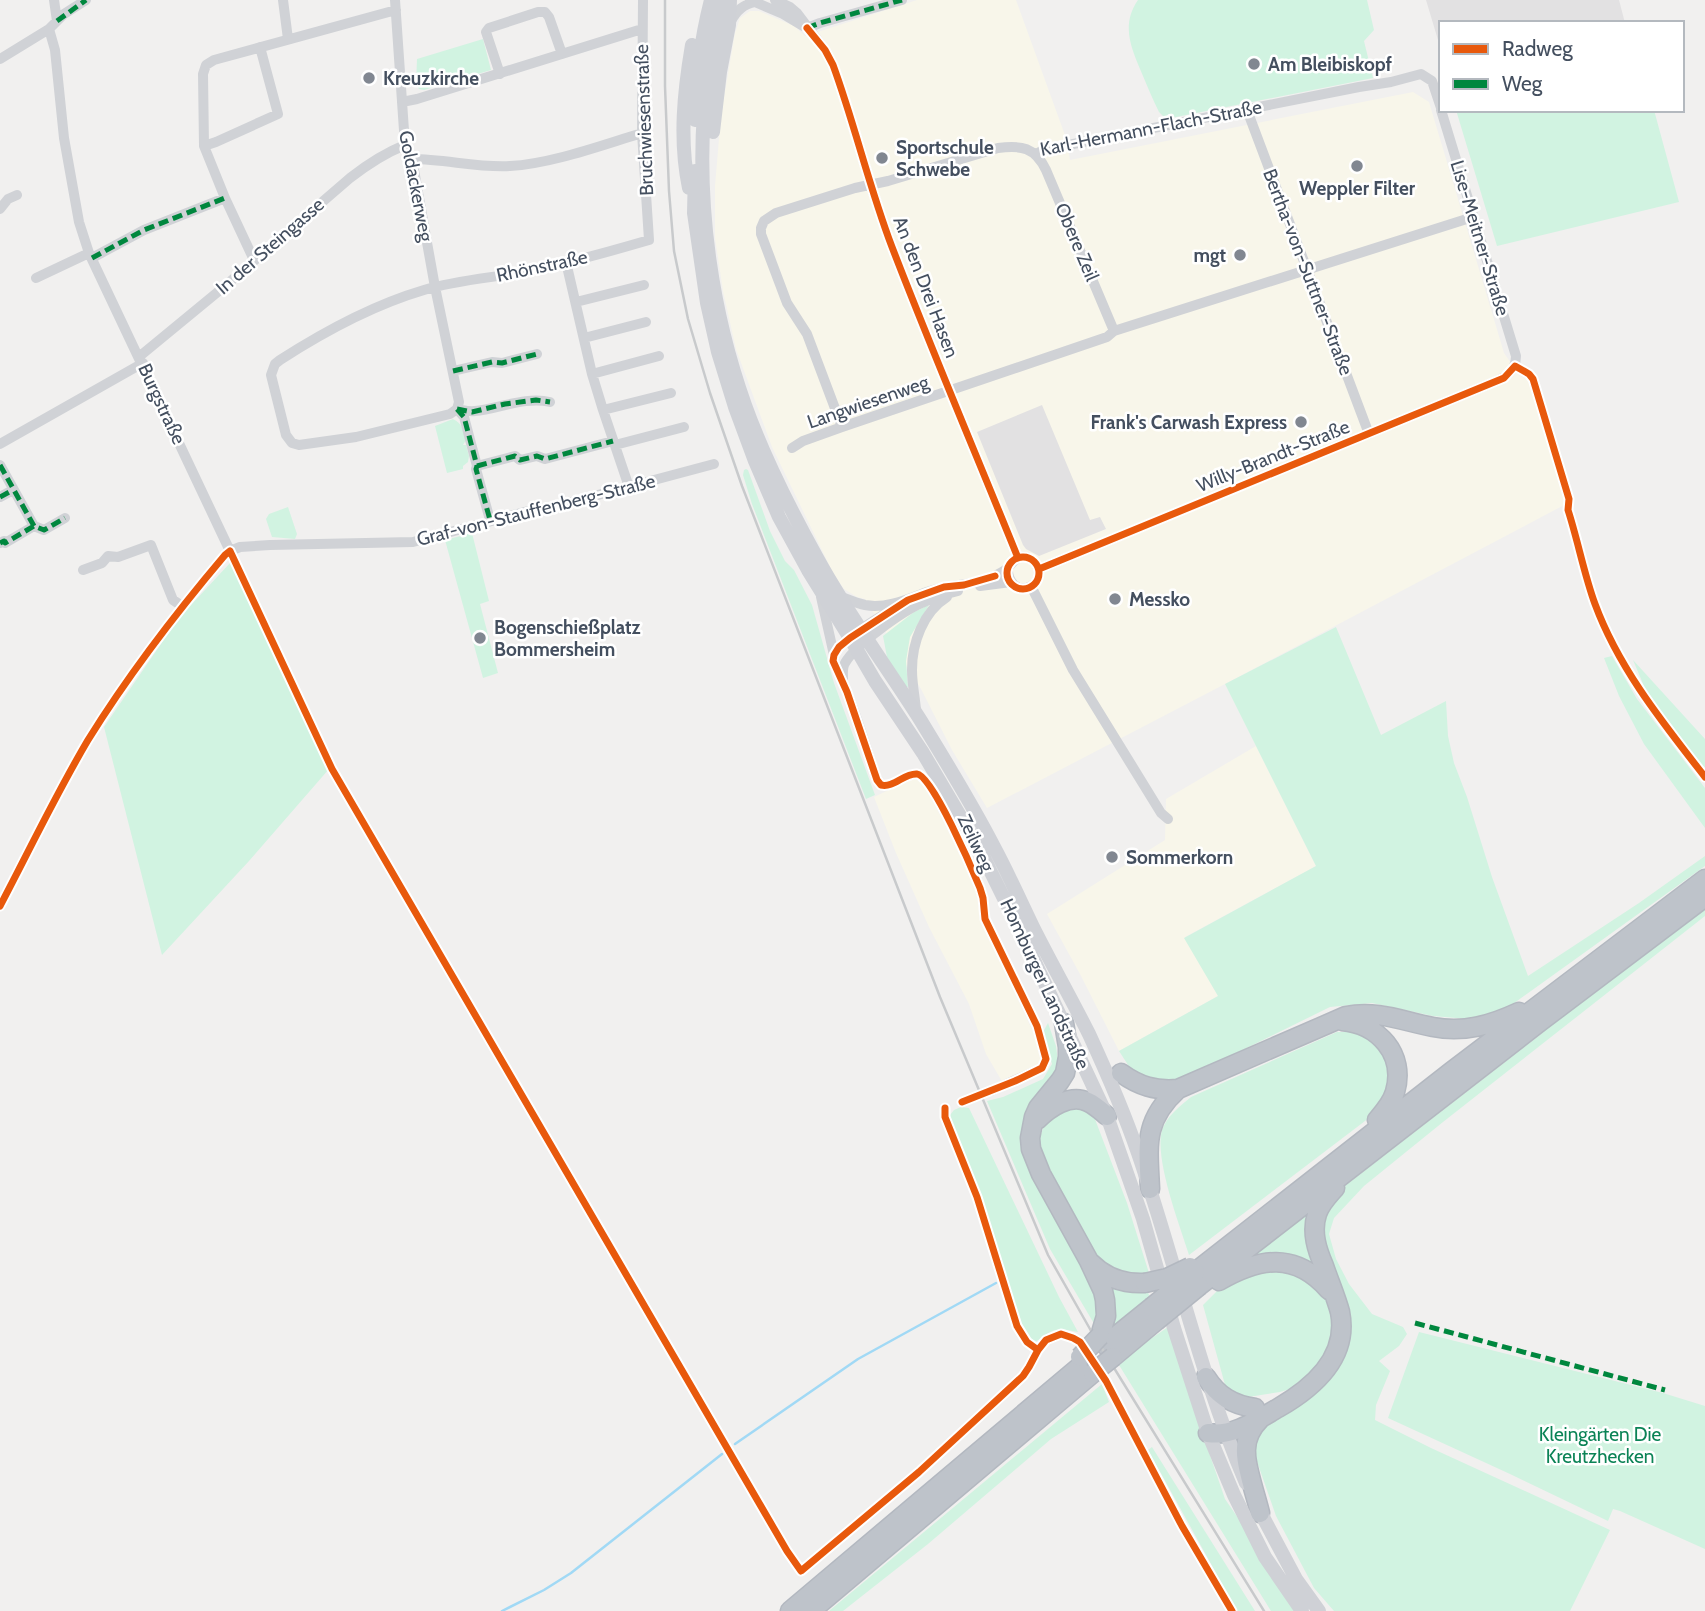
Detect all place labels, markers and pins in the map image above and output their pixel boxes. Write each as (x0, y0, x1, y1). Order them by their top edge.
place label: Am Bleibiskopf (1268, 53, 1393, 76)
marker: Am Bleibiskopf (1246, 56, 1262, 72)
place label: Kreuzkirche (383, 67, 479, 90)
marker: Kreuzkirche (361, 70, 377, 86)
place label: Sportschule Schwebe (896, 136, 994, 181)
marker: Sportschule Schwebe (874, 150, 890, 166)
marker: Weppler Filter (1349, 158, 1365, 174)
place label: Weppler Filter (1299, 177, 1416, 200)
place label: mgt (1193, 244, 1226, 267)
marker: mgt (1232, 247, 1248, 263)
place label: Frank's Carwash Express (1091, 411, 1287, 434)
marker: Frank's Carwash Express (1293, 414, 1309, 430)
place label: Messko (1129, 588, 1190, 611)
marker: Messko (1107, 591, 1123, 607)
place label: Bogenschießplatz Bommersheim (494, 616, 641, 661)
marker: Bogenschießplatz Bommersheim (472, 630, 488, 646)
place label: Sommerkorn (1126, 846, 1233, 869)
marker: Sommerkorn (1104, 849, 1120, 865)

